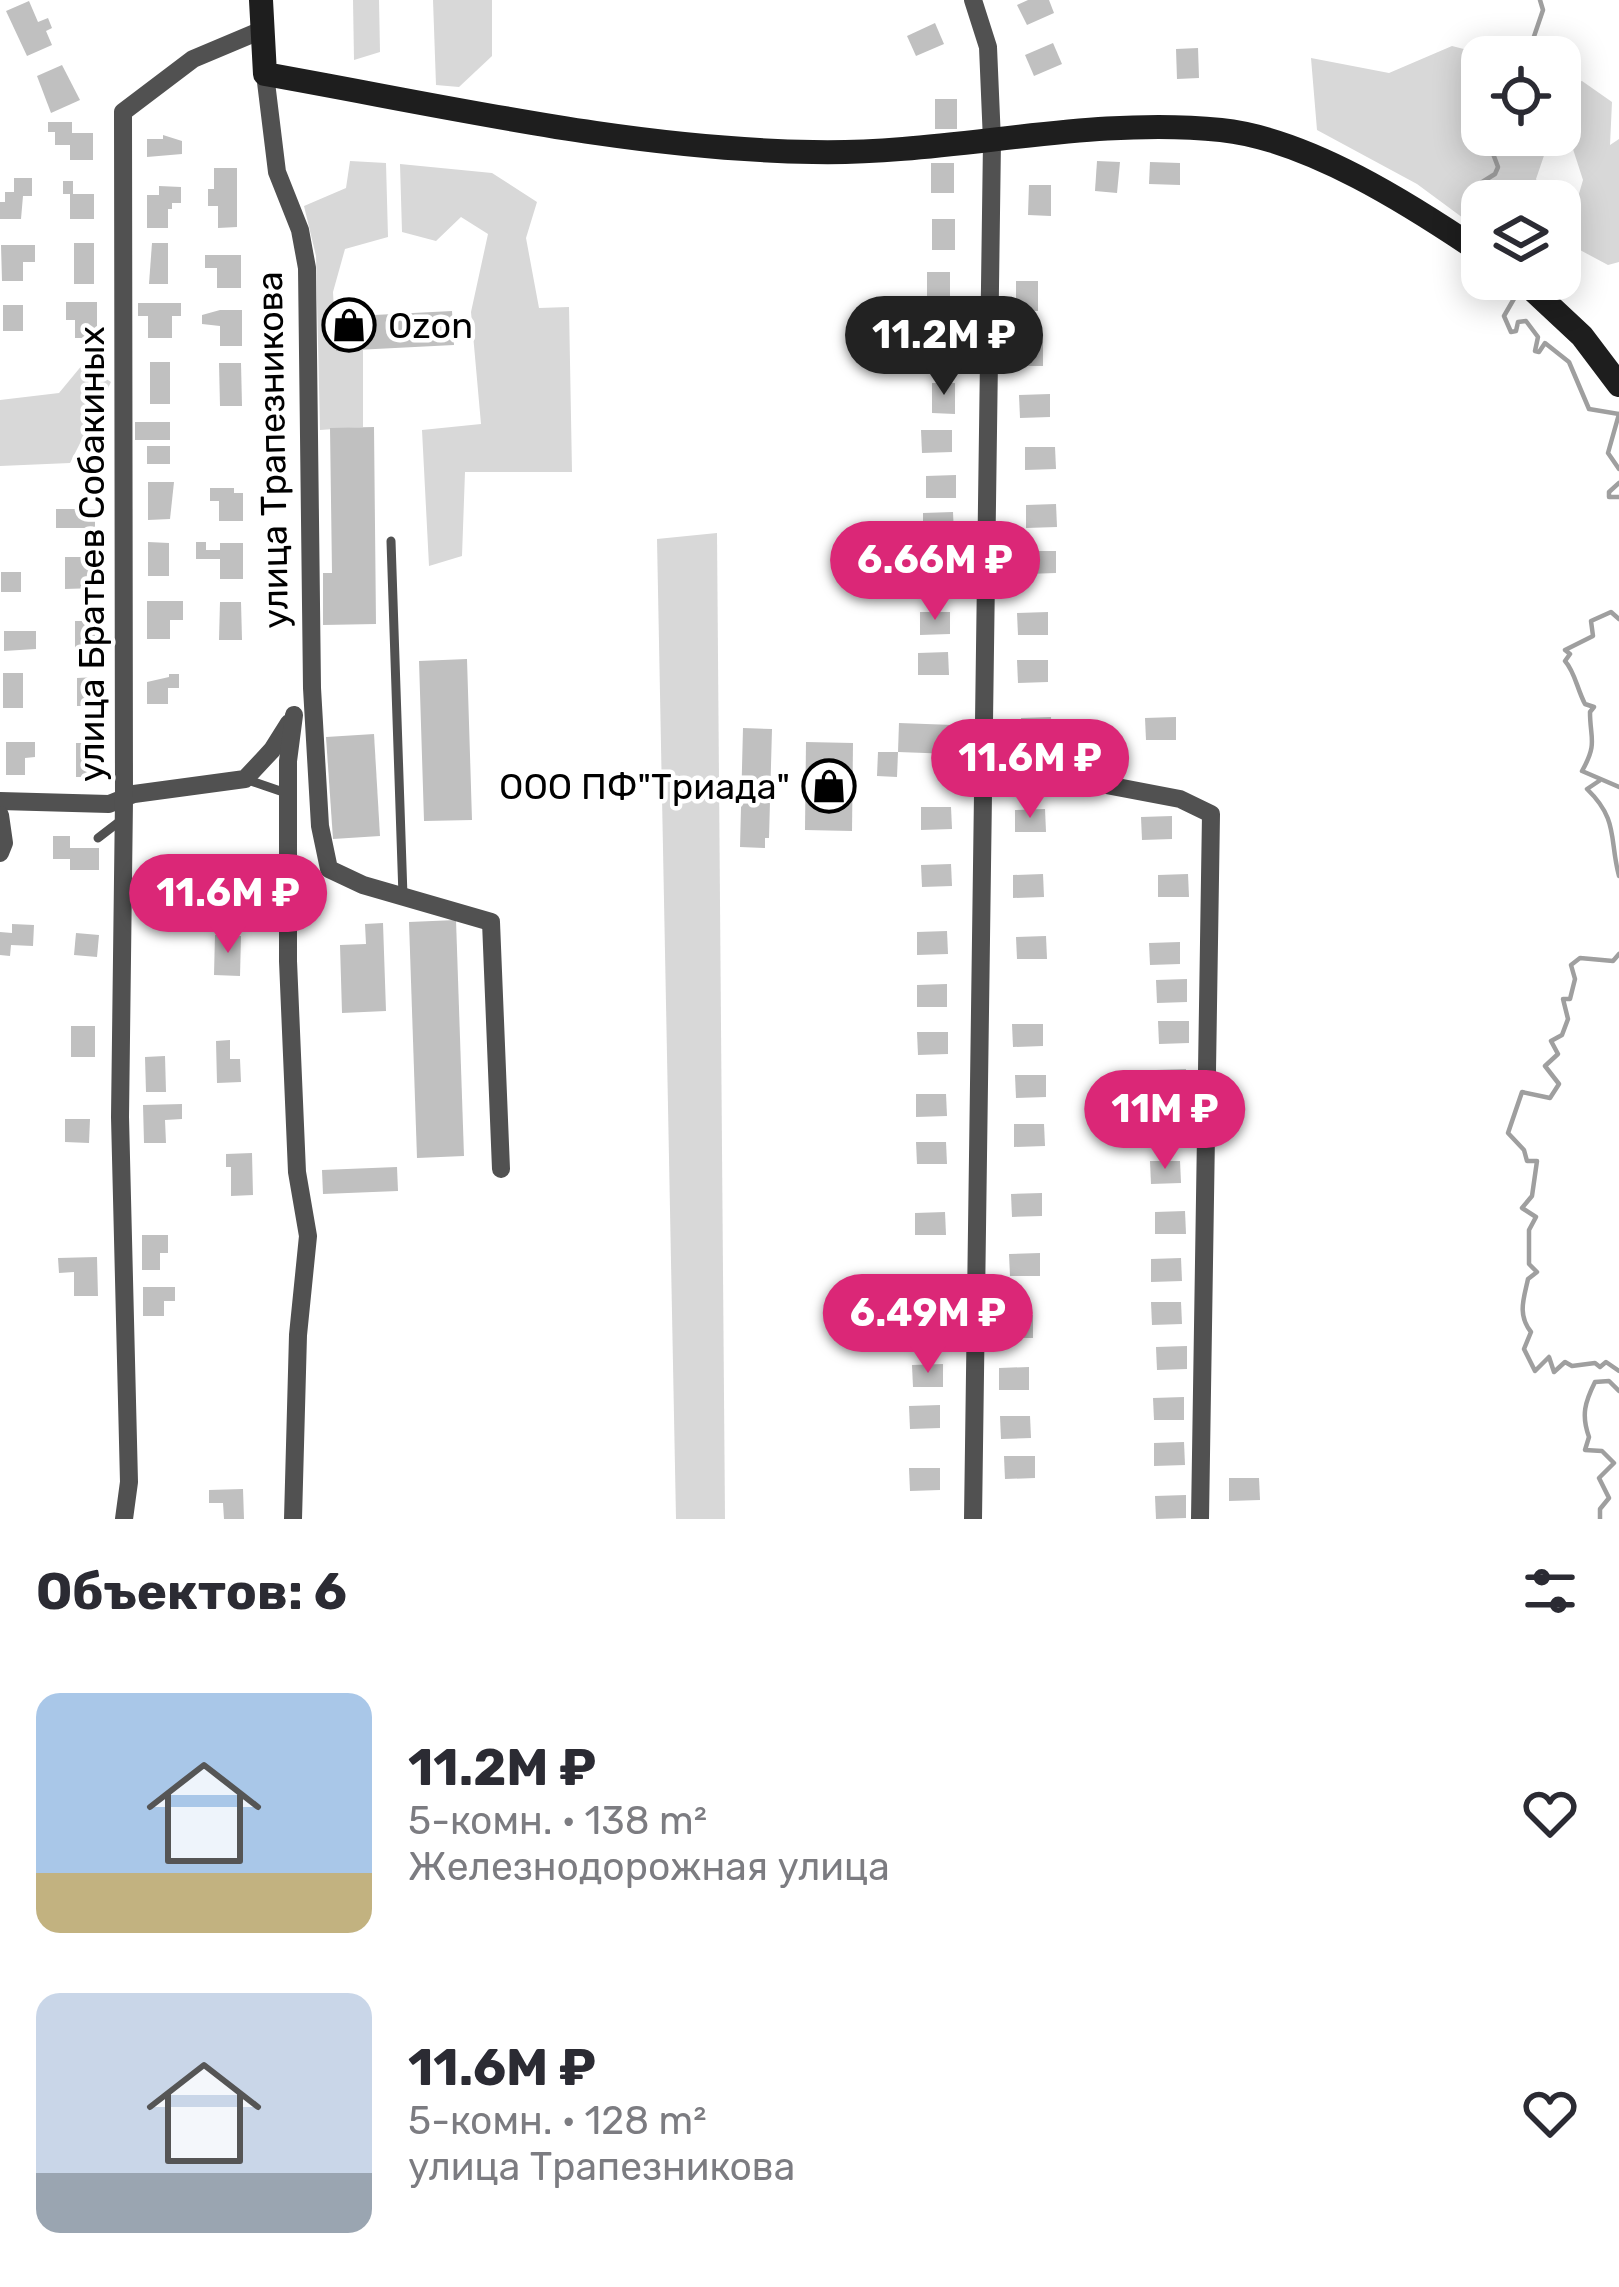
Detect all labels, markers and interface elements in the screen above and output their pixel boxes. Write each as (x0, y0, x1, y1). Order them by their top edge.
map controls (1461, 36, 1581, 300)
button: locate (1461, 36, 1581, 156)
button: layers (1461, 180, 1581, 300)
street label: улица Трапезникова (248, 271, 297, 629)
pin: 11.2M ₽ (833, 296, 1055, 398)
shop icon: Ozon (321, 297, 377, 353)
place label: Ozon (388, 304, 473, 347)
text: 11.2M ₽ (872, 312, 1016, 358)
street label: улица Братьев Собакиных (70, 326, 113, 782)
pin: 6.66M ₽ (824, 521, 1046, 623)
text: 6.66M ₽ (857, 537, 1013, 583)
pin: 11.6M ₽ (919, 719, 1141, 821)
text: 11.6M ₽ (958, 735, 1102, 781)
shop icon: ООО ПФ"Триада" (801, 758, 857, 814)
place label: ООО ПФ"Триада" (499, 765, 790, 808)
pin: 11.6M ₽ (117, 854, 339, 956)
text: 11.6M ₽ (156, 870, 300, 916)
pin: 11M ₽ (1081, 1070, 1249, 1172)
text: 11M ₽ (1111, 1086, 1219, 1132)
pin: 6.49M ₽ (817, 1274, 1039, 1376)
text: 6.49M ₽ (850, 1290, 1006, 1336)
icon: filters (1517, 1558, 1583, 1624)
text: Объектов: 6 (36, 1561, 347, 1622)
text: 11.2M ₽ (408, 1737, 596, 1798)
icon: home (132, 1741, 276, 1885)
icon: heart (1517, 1780, 1583, 1846)
text: 5-комн. · 138 m² (408, 1798, 707, 1844)
text: Железнодорожная улица (408, 1844, 890, 1890)
text: 11.6M ₽ (408, 2037, 596, 2098)
icon: home (132, 2041, 276, 2185)
icon: heart (1517, 2080, 1583, 2146)
text: 5-комн. · 128 m² (408, 2098, 706, 2144)
text: улица Трапезникова (408, 2144, 795, 2190)

